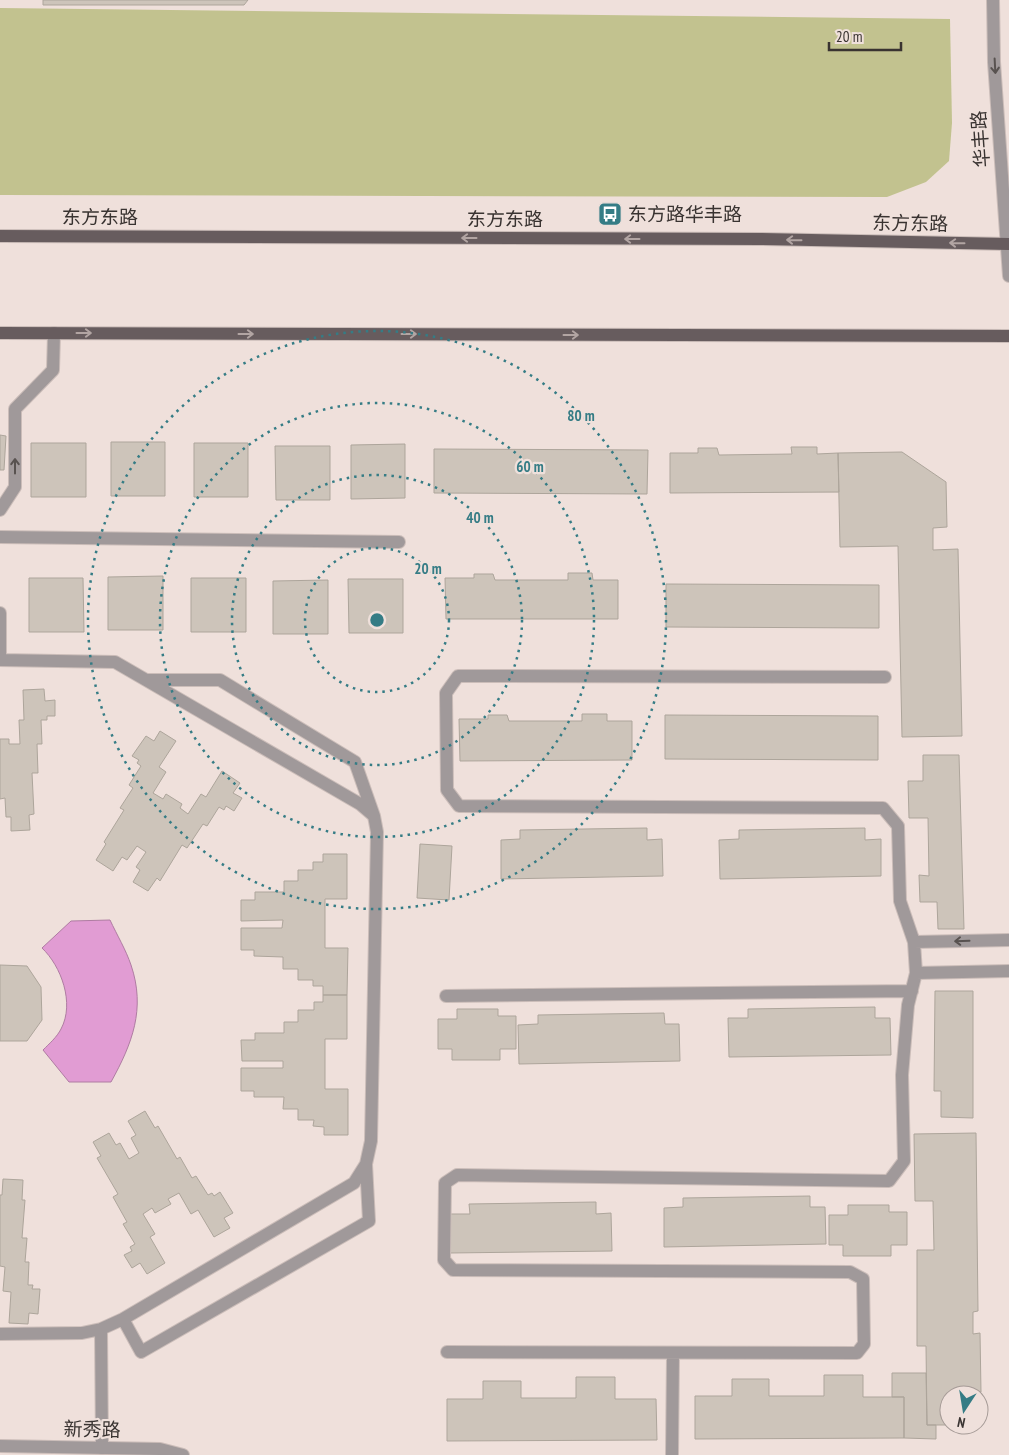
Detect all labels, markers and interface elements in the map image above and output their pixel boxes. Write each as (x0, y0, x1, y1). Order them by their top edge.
scale bar (829, 20, 902, 52)
text: 20 m (836, 27, 862, 46)
one-way arrow (990, 58, 999, 74)
street label: 华丰路 (966, 110, 994, 168)
bus stop icon: 东方路华丰路 (597, 201, 623, 227)
place label: 东方路华丰路 (628, 202, 742, 226)
street label: 东方东路 (62, 205, 138, 229)
street label: 东方东路 (467, 207, 543, 231)
street label: 东方东路 (872, 210, 948, 236)
one-way arrow (462, 233, 478, 243)
one-way arrow (624, 234, 640, 244)
one-way arrow (786, 235, 802, 245)
one-way arrow (949, 238, 965, 247)
one-way arrow (75, 328, 91, 338)
one-way arrow (238, 329, 254, 339)
one-way arrow (400, 329, 416, 339)
one-way arrow (562, 330, 579, 340)
text: 80 m (567, 406, 595, 425)
text: 60 m (516, 457, 544, 476)
one-way arrow (10, 458, 20, 474)
text: 40 m (466, 508, 494, 527)
text: 20 m (414, 559, 442, 578)
centre of rings (368, 611, 386, 629)
one-way arrow (954, 936, 970, 946)
north arrow (939, 1385, 989, 1435)
text: N (956, 1413, 967, 1432)
street label: 新秀路 (63, 1417, 121, 1441)

